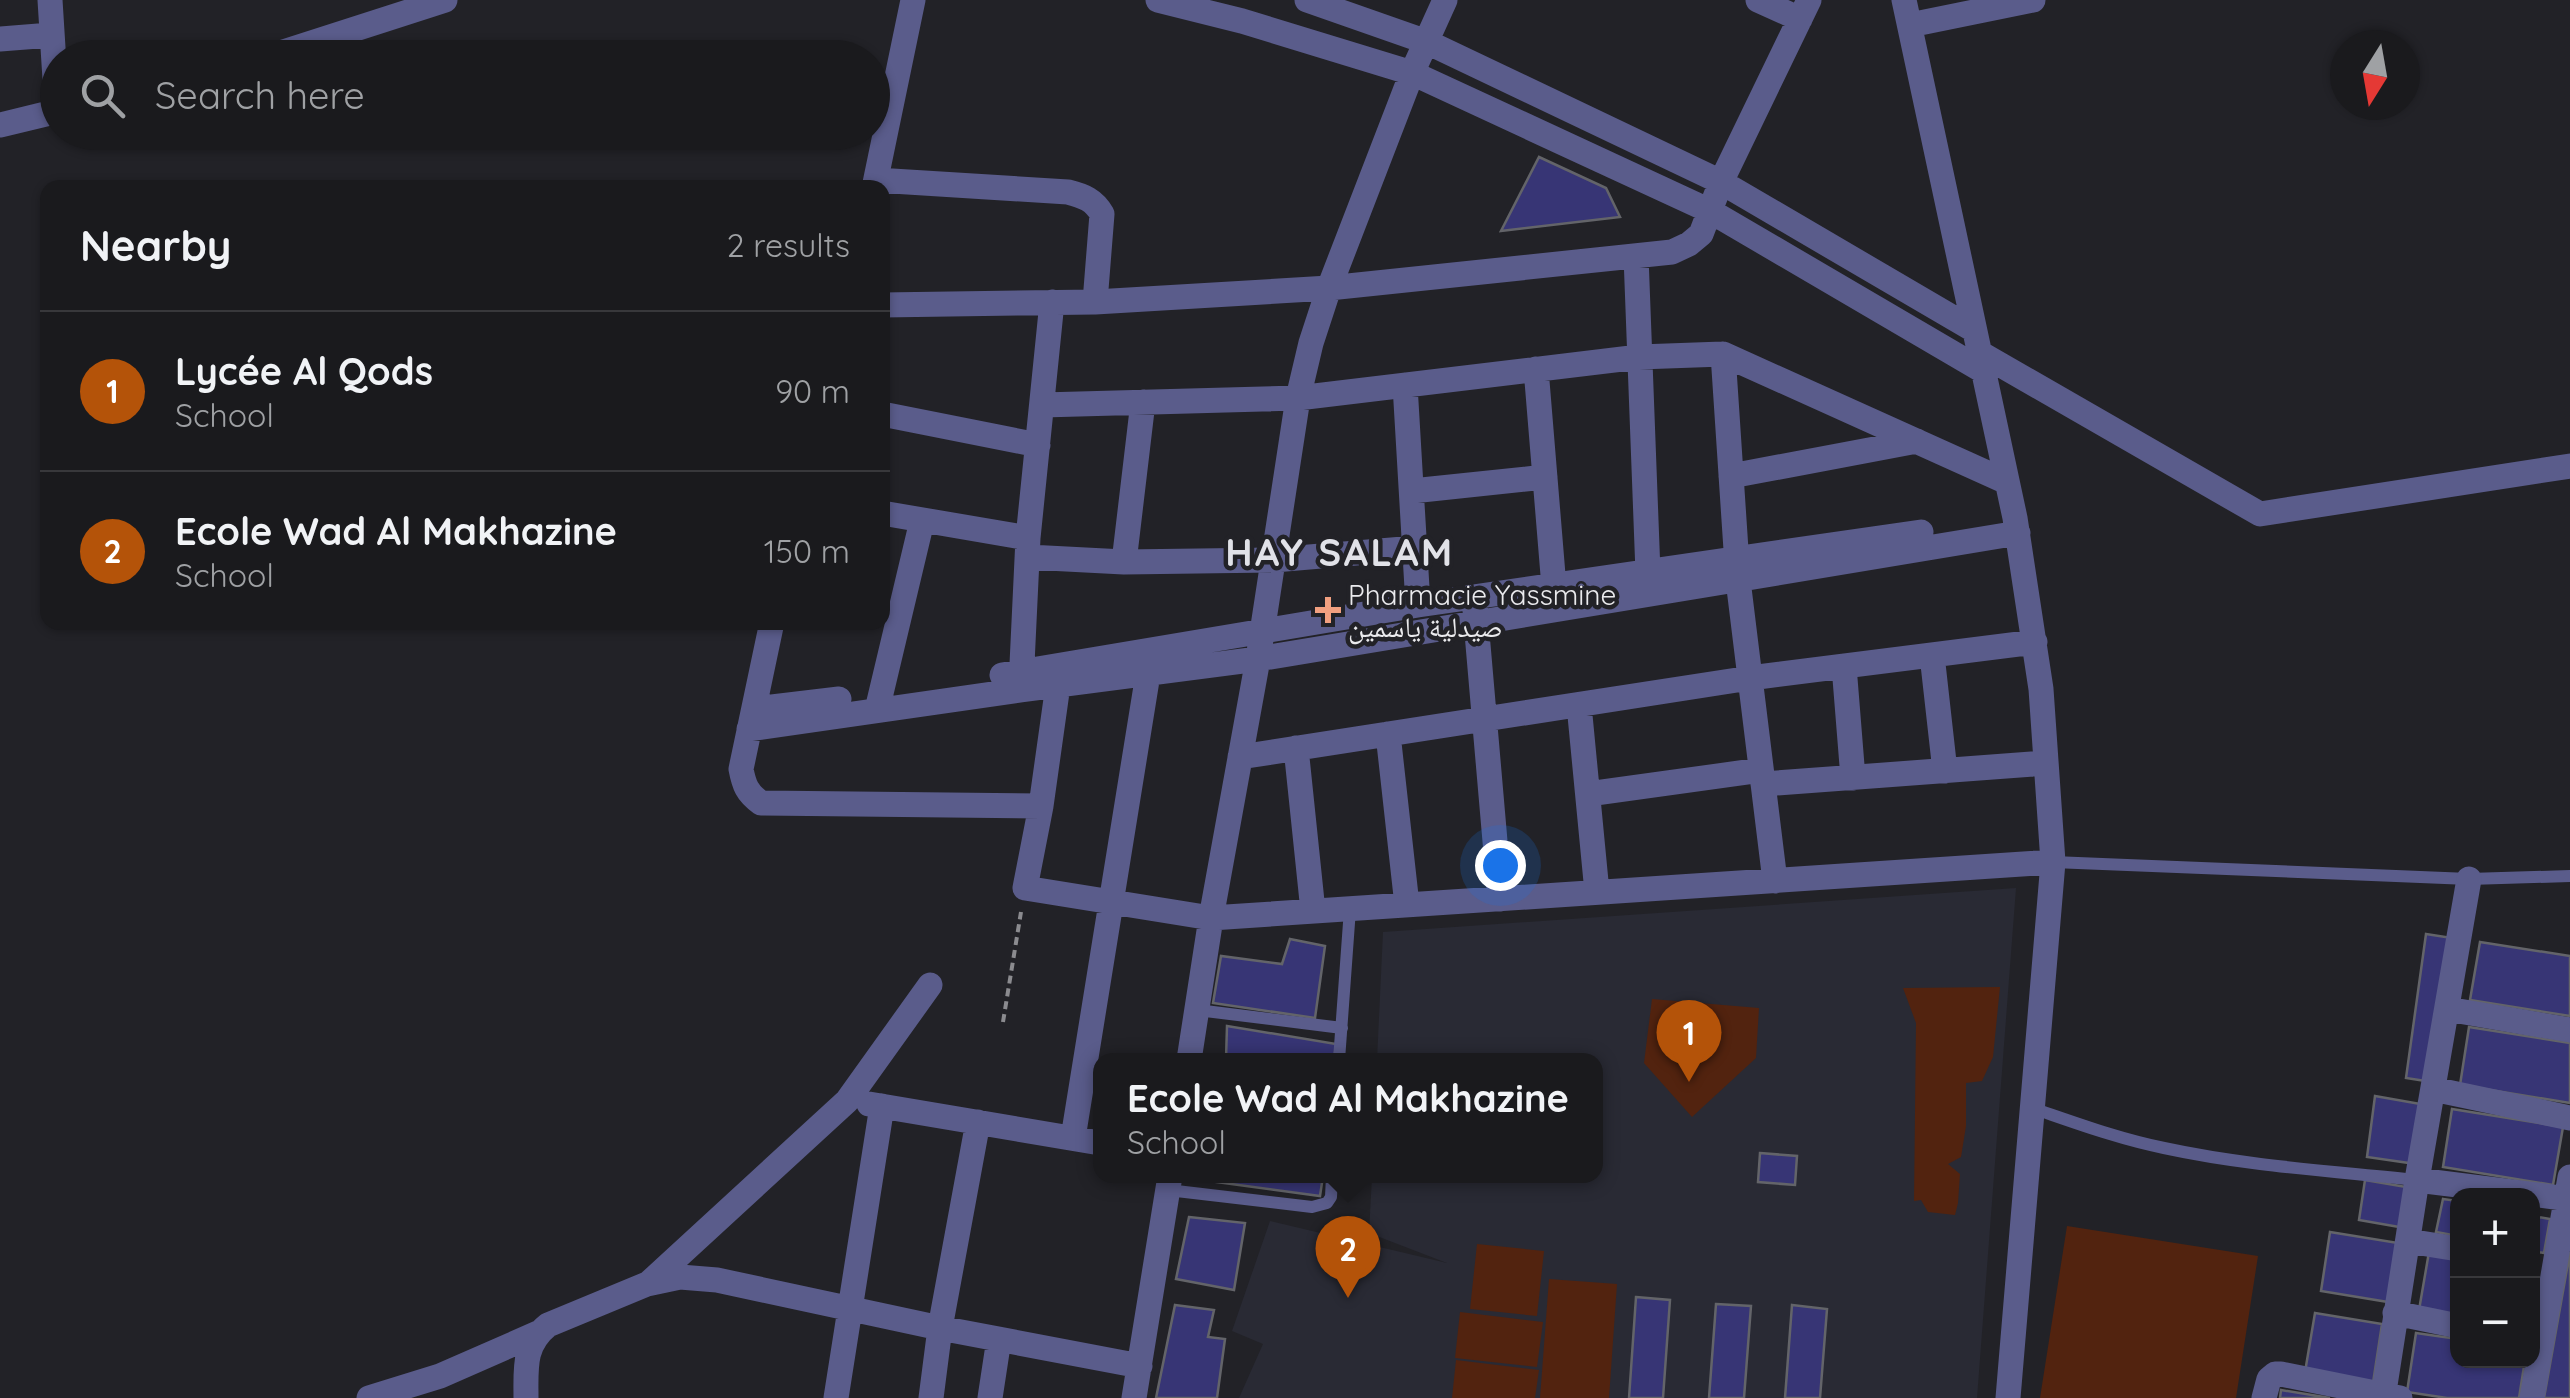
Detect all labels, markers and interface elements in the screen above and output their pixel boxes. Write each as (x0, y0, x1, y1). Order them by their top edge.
north arrow (2330, 30, 2420, 120)
search box (40, 40, 890, 150)
icon: search (75, 68, 130, 123)
text: Search here (155, 71, 365, 119)
text: Nearby (80, 219, 231, 272)
text: 2 results (727, 225, 850, 265)
text: Lycée Al Qods (175, 347, 433, 395)
text: 1 (106, 371, 119, 411)
text: 90 m (775, 371, 850, 411)
text: School (175, 395, 274, 435)
text: Ecole Wad Al Makhazine (175, 507, 617, 555)
district label: HAY SALAM (1225, 528, 1455, 576)
text: 2 (103, 531, 122, 571)
text: 150 m (764, 531, 850, 571)
text: School (175, 555, 274, 595)
place label: Pharmacie Yassmine صيدلية ياسمين (1348, 577, 1616, 645)
marker: Pharmacie Yassmine صيدلية ياسمين (1317, 599, 1339, 621)
your location (1475, 840, 1526, 891)
pin: 1 (1656, 1000, 1722, 1082)
popup (1093, 1053, 1603, 1183)
text: Ecole Wad Al Makhazine (1127, 1074, 1569, 1122)
text: School (1127, 1122, 1226, 1162)
map controls (2450, 1188, 2540, 1368)
button: + (2450, 1188, 2540, 1278)
pin: 2 (1316, 1216, 1380, 1298)
button: − (2450, 1278, 2540, 1368)

